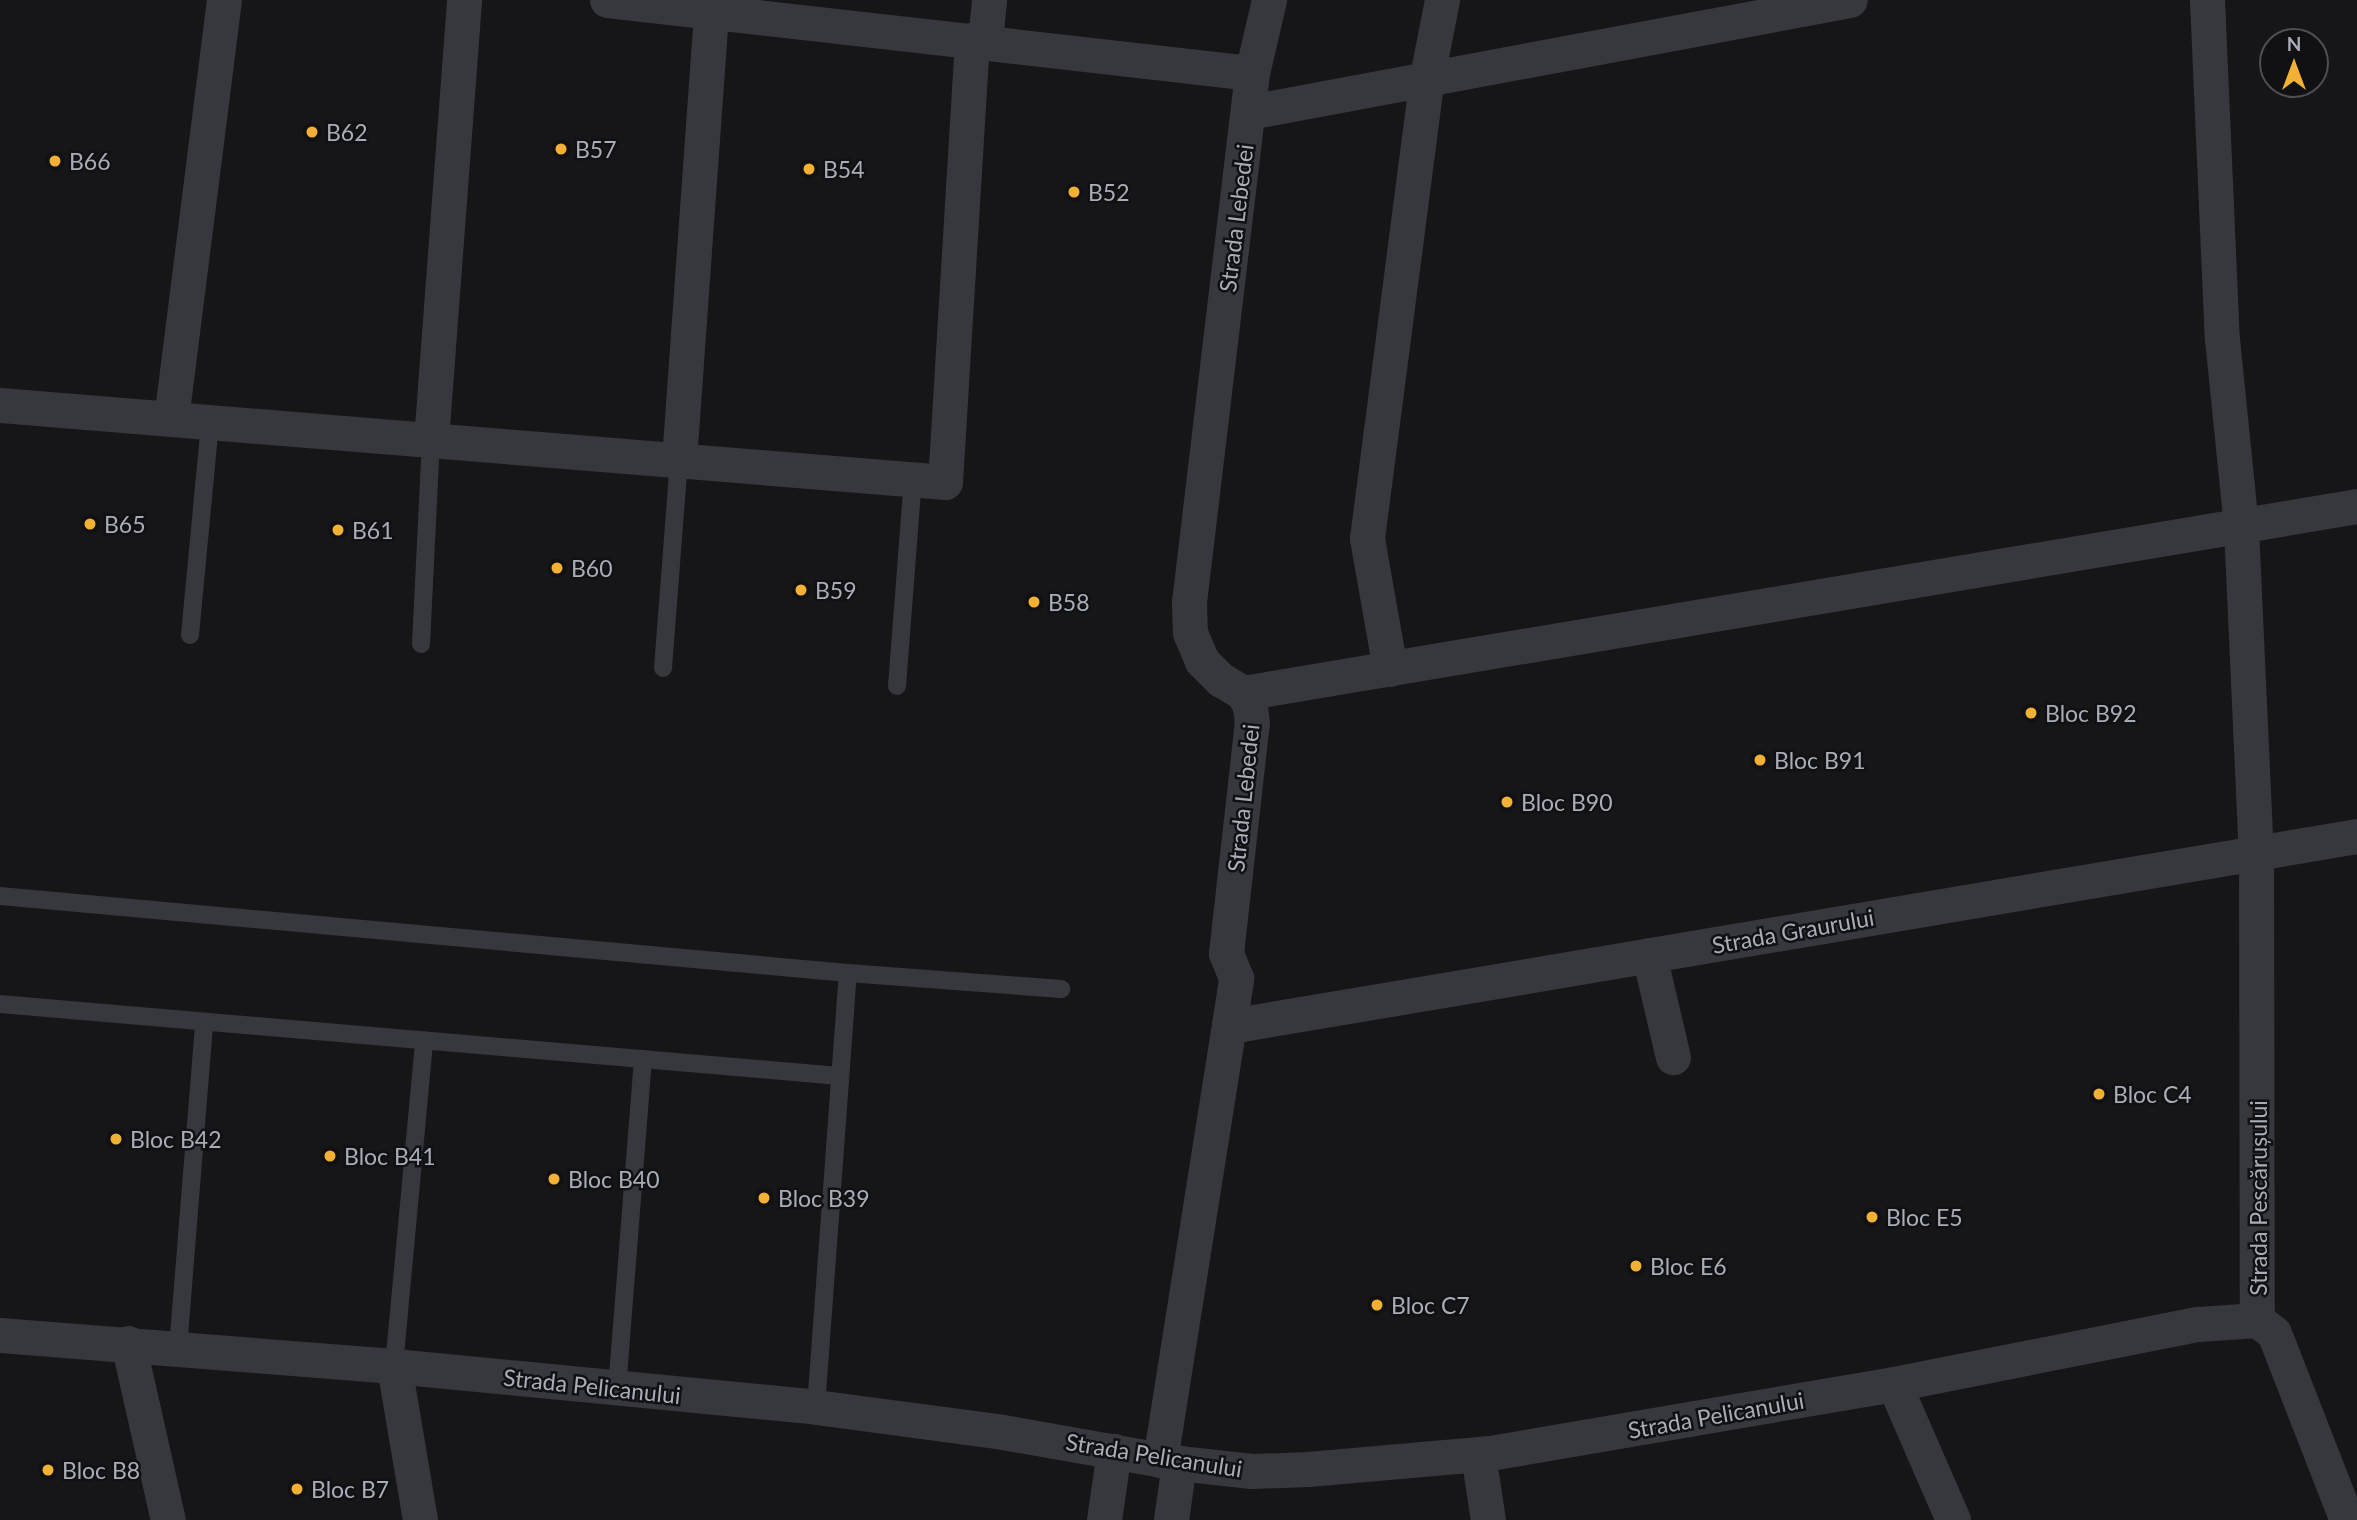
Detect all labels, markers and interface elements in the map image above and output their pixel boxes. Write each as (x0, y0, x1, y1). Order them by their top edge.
north arrow (2259, 28, 2329, 98)
text: N (2287, 32, 2301, 55)
place label: B62 (326, 118, 368, 146)
marker: B62 (304, 124, 320, 140)
place label: B57 (575, 135, 617, 163)
marker: B57 (553, 141, 569, 157)
street label: Strada Lebedei (1213, 143, 1259, 293)
place label: B66 (69, 147, 111, 175)
marker: B66 (47, 153, 63, 169)
place label: B54 (823, 155, 865, 183)
marker: B54 (801, 161, 817, 177)
place label: B52 (1088, 178, 1130, 206)
marker: B52 (1066, 184, 1082, 200)
place label: B65 (104, 510, 146, 538)
marker: B65 (82, 516, 98, 532)
place label: B61 (352, 516, 394, 544)
marker: B61 (330, 522, 346, 538)
place label: B60 (571, 554, 613, 582)
marker: B60 (549, 560, 565, 576)
place label: B59 (815, 576, 857, 604)
marker: B59 (793, 582, 809, 598)
place label: B58 (1048, 588, 1090, 616)
marker: B58 (1026, 594, 1042, 610)
place label: Bloc B92 (2045, 699, 2137, 727)
marker: Bloc B92 (2023, 705, 2039, 721)
street label: Strada Lebedei (1222, 723, 1264, 873)
place label: Bloc B91 (1774, 746, 1866, 774)
marker: Bloc B91 (1752, 752, 1768, 768)
place label: Bloc B90 (1521, 788, 1613, 816)
marker: Bloc B90 (1499, 794, 1515, 810)
street label: Strada Graurului (1710, 903, 1876, 959)
place label: Bloc C4 (2113, 1080, 2192, 1108)
marker: Bloc C4 (2091, 1086, 2107, 1102)
street label: Strada Pescărușului (2244, 1100, 2272, 1296)
place label: Bloc B42 (130, 1125, 222, 1153)
marker: Bloc B42 (108, 1131, 124, 1147)
place label: Bloc B41 (344, 1142, 436, 1170)
marker: Bloc B41 (322, 1148, 338, 1164)
place label: Bloc B40 (568, 1165, 660, 1193)
marker: Bloc B40 (546, 1171, 562, 1187)
place label: Bloc B39 (778, 1184, 870, 1212)
marker: Bloc B39 (756, 1190, 772, 1206)
place label: Bloc E5 (1886, 1203, 1963, 1231)
marker: Bloc E5 (1864, 1209, 1880, 1225)
place label: Bloc E6 (1650, 1252, 1727, 1280)
marker: Bloc E6 (1628, 1258, 1644, 1274)
place label: Bloc C7 (1391, 1291, 1470, 1319)
marker: Bloc C7 (1369, 1297, 1385, 1313)
street label: Strada Pelicanului (502, 1363, 682, 1409)
street label: Strada Pelicanului (1626, 1386, 1806, 1444)
street label: Strada Pelicanului (1064, 1427, 1244, 1483)
place label: Bloc B8 (62, 1456, 140, 1484)
marker: Bloc B8 (40, 1462, 56, 1478)
place label: Bloc B7 (311, 1475, 389, 1503)
marker: Bloc B7 (289, 1481, 305, 1497)

